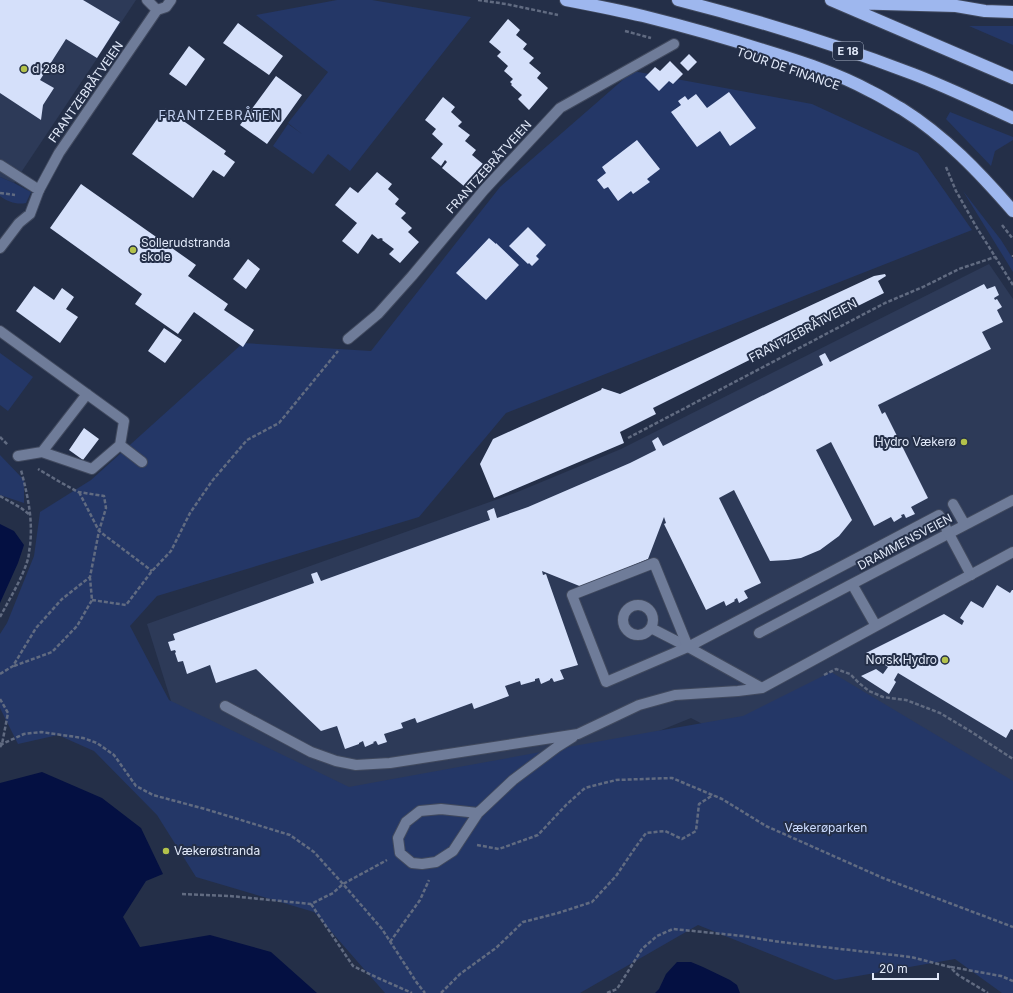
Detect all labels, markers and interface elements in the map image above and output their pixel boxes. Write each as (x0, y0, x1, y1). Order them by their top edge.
street label: FRANTZEBRÅTVEIEN (45, 38, 126, 145)
road number: E 18 (833, 42, 863, 60)
street label: TOUR DE FINANCE (734, 44, 842, 93)
place label: d 288 (32, 61, 65, 76)
marker: d 288 (19, 64, 29, 74)
district label: FRANTZEBRÅTEN (159, 106, 281, 123)
street label: FRANTZEBRÅTVEIEN (443, 117, 534, 216)
place label: Sollerudstranda skole (141, 235, 230, 264)
marker: Sollerudstranda skole (128, 245, 138, 255)
street label: FRANTZEBRÅTVEIEN (746, 296, 859, 365)
place label: Hydro Vækerø (875, 434, 956, 449)
marker: Hydro Vækerø (959, 437, 969, 447)
street label: DRAMMENSVEIEN (855, 510, 955, 573)
place label: Norsk Hydro (866, 652, 937, 667)
marker: Norsk Hydro (940, 655, 950, 665)
park label: Vækerøparken (785, 820, 867, 835)
place label: Vækerøstranda (174, 843, 260, 858)
marker: Vækerøstranda (161, 846, 171, 856)
scale bar (873, 955, 938, 981)
text: 20 m (879, 961, 908, 976)

